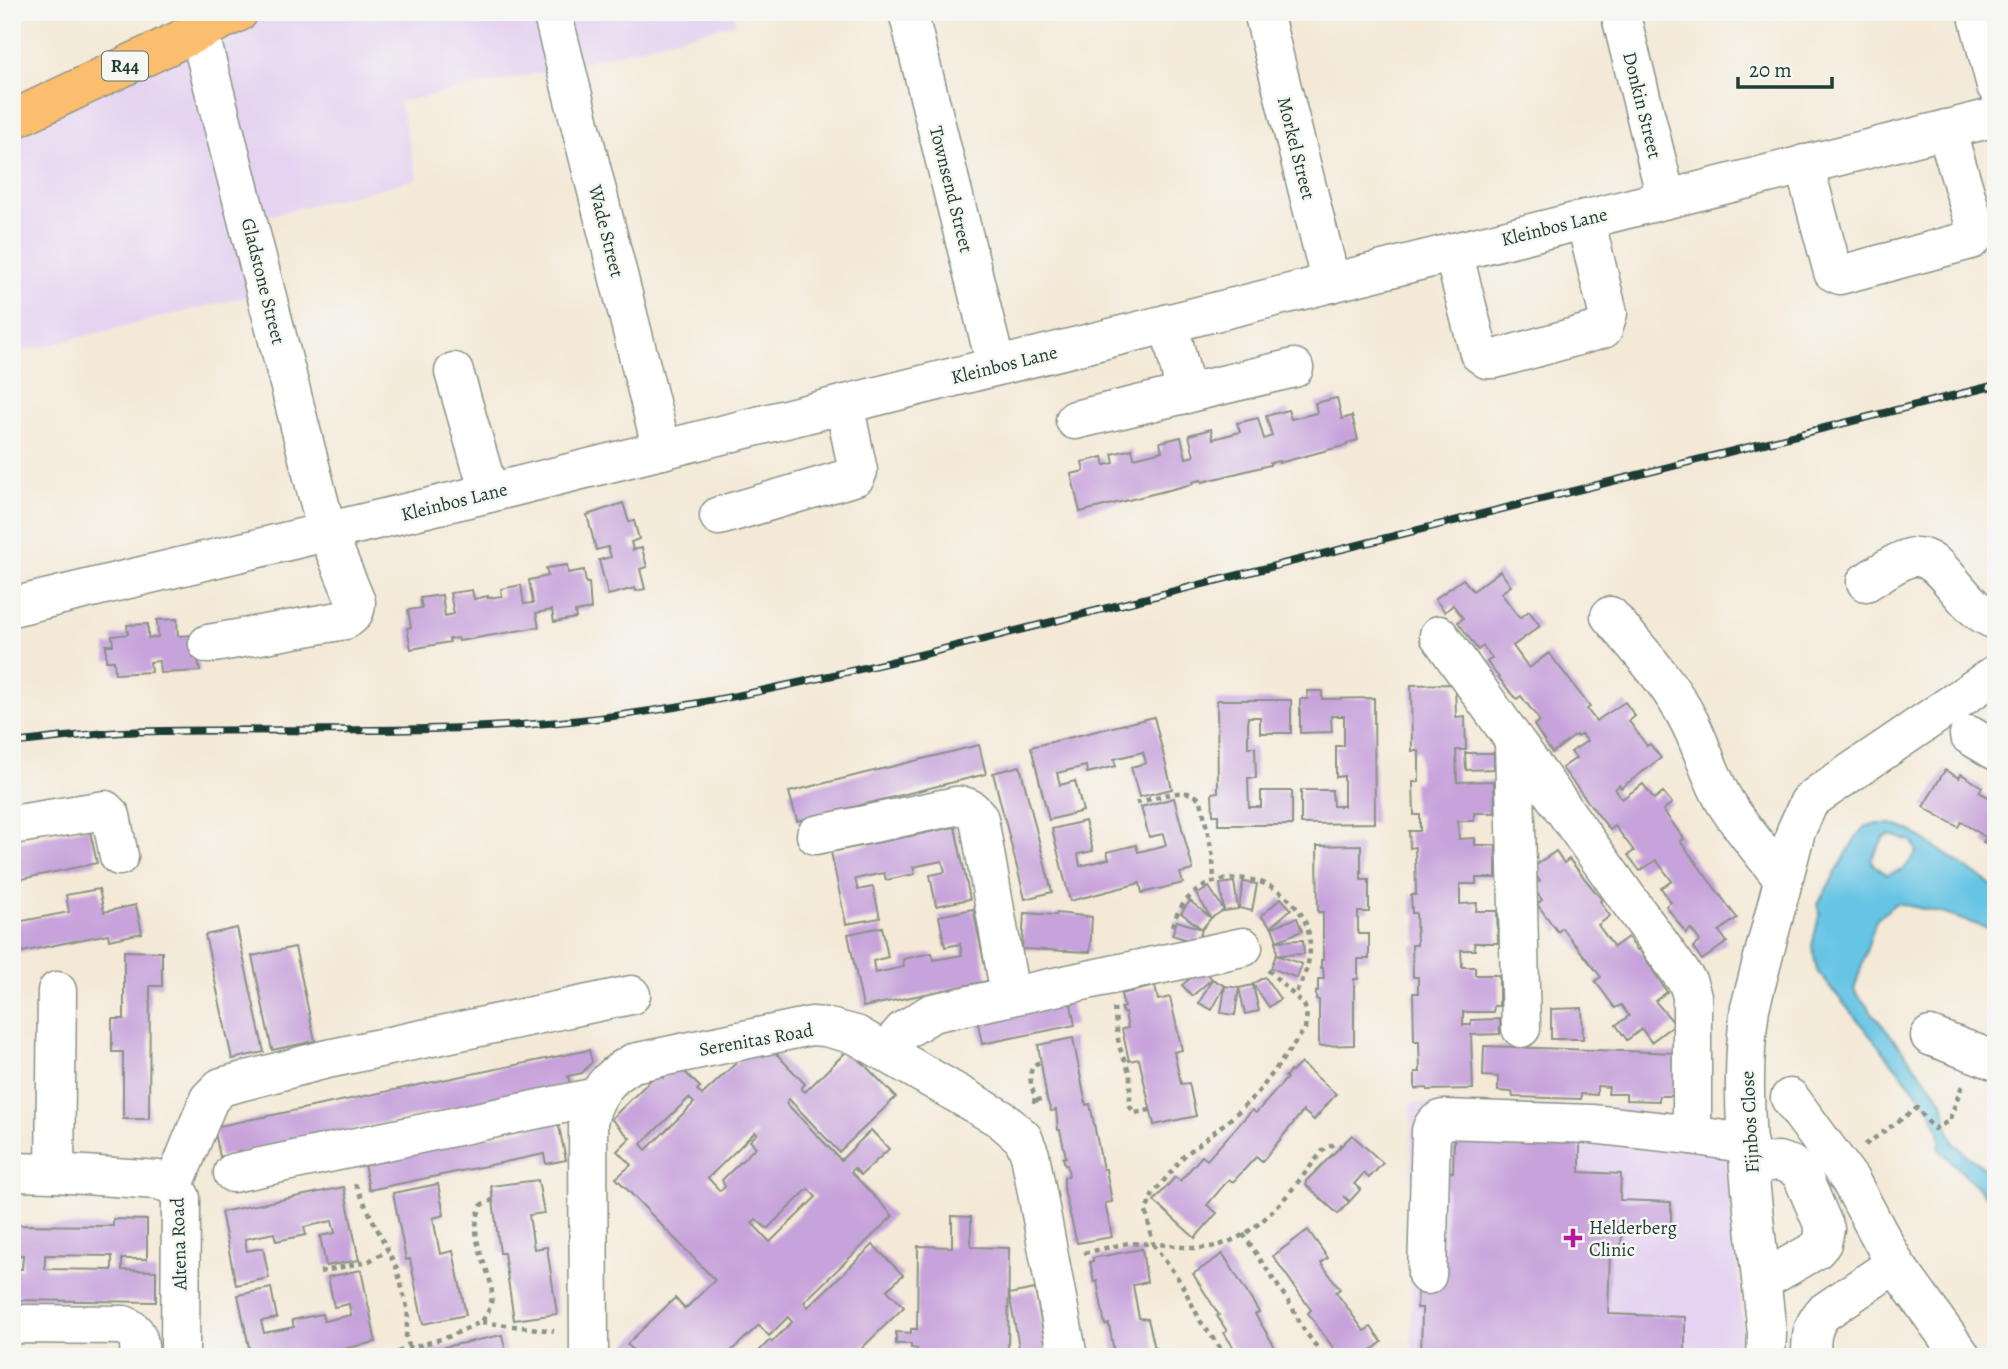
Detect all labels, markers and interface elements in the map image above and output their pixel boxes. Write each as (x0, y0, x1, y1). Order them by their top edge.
scale bar (1738, 46, 1833, 90)
street label: Donkin Street (1616, 49, 1668, 161)
road number: R44 (102, 52, 148, 80)
text: 20 m (1749, 56, 1792, 84)
street label: Morkel Street (1271, 94, 1321, 202)
street label: Townsend Street (923, 123, 979, 255)
street label: Wade Street (582, 181, 630, 280)
street label: Kleinbos Lane (1498, 201, 1610, 253)
street label: Gladstone Street (235, 216, 291, 347)
street label: Kleinbos Lane (948, 339, 1060, 391)
street label: Kleinbos Lane (398, 476, 510, 528)
street label: Serenitas Road (697, 1017, 816, 1063)
street label: Fijnbos Close (1734, 1070, 1766, 1174)
street label: Altena Road (164, 1196, 194, 1292)
place label: Helderberg Clinic (1589, 1215, 1678, 1263)
marker: Helderberg Clinic (1563, 1228, 1583, 1248)

